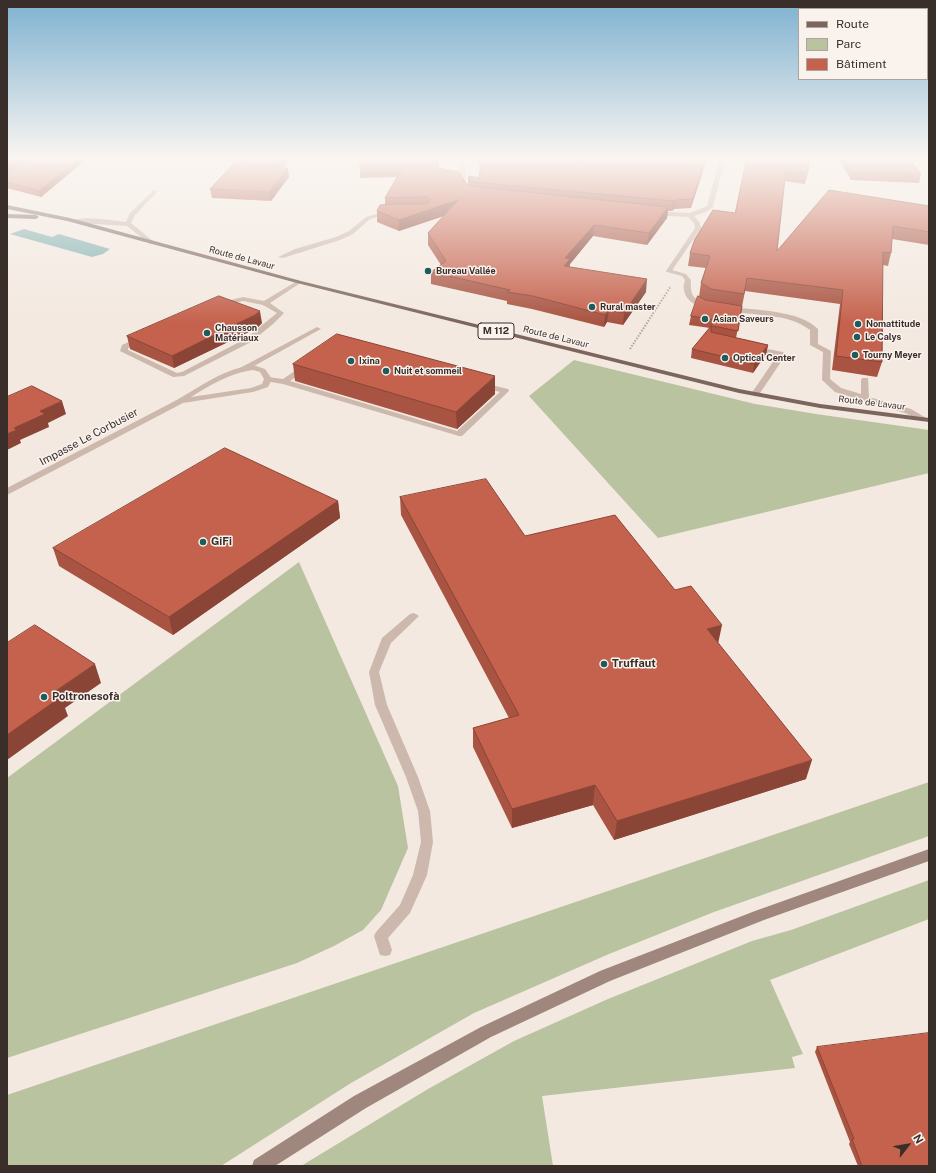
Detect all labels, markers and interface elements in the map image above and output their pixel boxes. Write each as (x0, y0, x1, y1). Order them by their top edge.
legend (798, 8, 928, 80)
text: Route (836, 17, 869, 31)
text: Parc (836, 37, 861, 51)
text: Bâtiment (836, 57, 887, 71)
street label: Route de Lavaur (208, 244, 276, 272)
marker: Bureau Vallée (423, 266, 433, 276)
place label: Bureau Vallée (436, 266, 496, 276)
marker: Rural master (587, 302, 597, 312)
place label: Rural master (600, 302, 656, 312)
marker: Asian Saveurs (700, 314, 710, 324)
place label: Asian Saveurs (713, 314, 774, 324)
marker: Nomattitude (853, 319, 863, 329)
place label: Nomattitude (866, 319, 920, 329)
place label: Chausson Matériaux (215, 323, 259, 344)
road number: M 112 (478, 323, 514, 339)
street label: Route de Lavaur (522, 324, 590, 350)
marker: Chausson Matériaux (202, 328, 212, 338)
marker: Le Calys (852, 332, 862, 342)
place label: Le Calys (865, 332, 901, 342)
marker: Tourny Meyer (850, 350, 860, 360)
place label: Tourny Meyer (863, 350, 921, 360)
marker: Optical Center (720, 353, 730, 363)
place label: Optical Center (733, 353, 796, 363)
marker: Ixina (346, 356, 356, 366)
place label: Ixina (359, 356, 380, 366)
marker: Nuit et sommeil (381, 366, 391, 376)
place label: Nuit et sommeil (394, 366, 462, 376)
street label: Route de Lavaur (838, 394, 906, 412)
street label: Impasse Le Corbusier (37, 405, 141, 469)
place label: GiFi (211, 535, 232, 549)
marker: GiFi (198, 537, 208, 547)
place label: Truffaut (612, 657, 656, 671)
marker: Truffaut (599, 659, 609, 669)
place label: Poltronesofà (52, 690, 120, 704)
marker: Poltronesofà (39, 692, 49, 702)
north arrow (888, 1125, 928, 1165)
text: N (911, 1132, 926, 1146)

